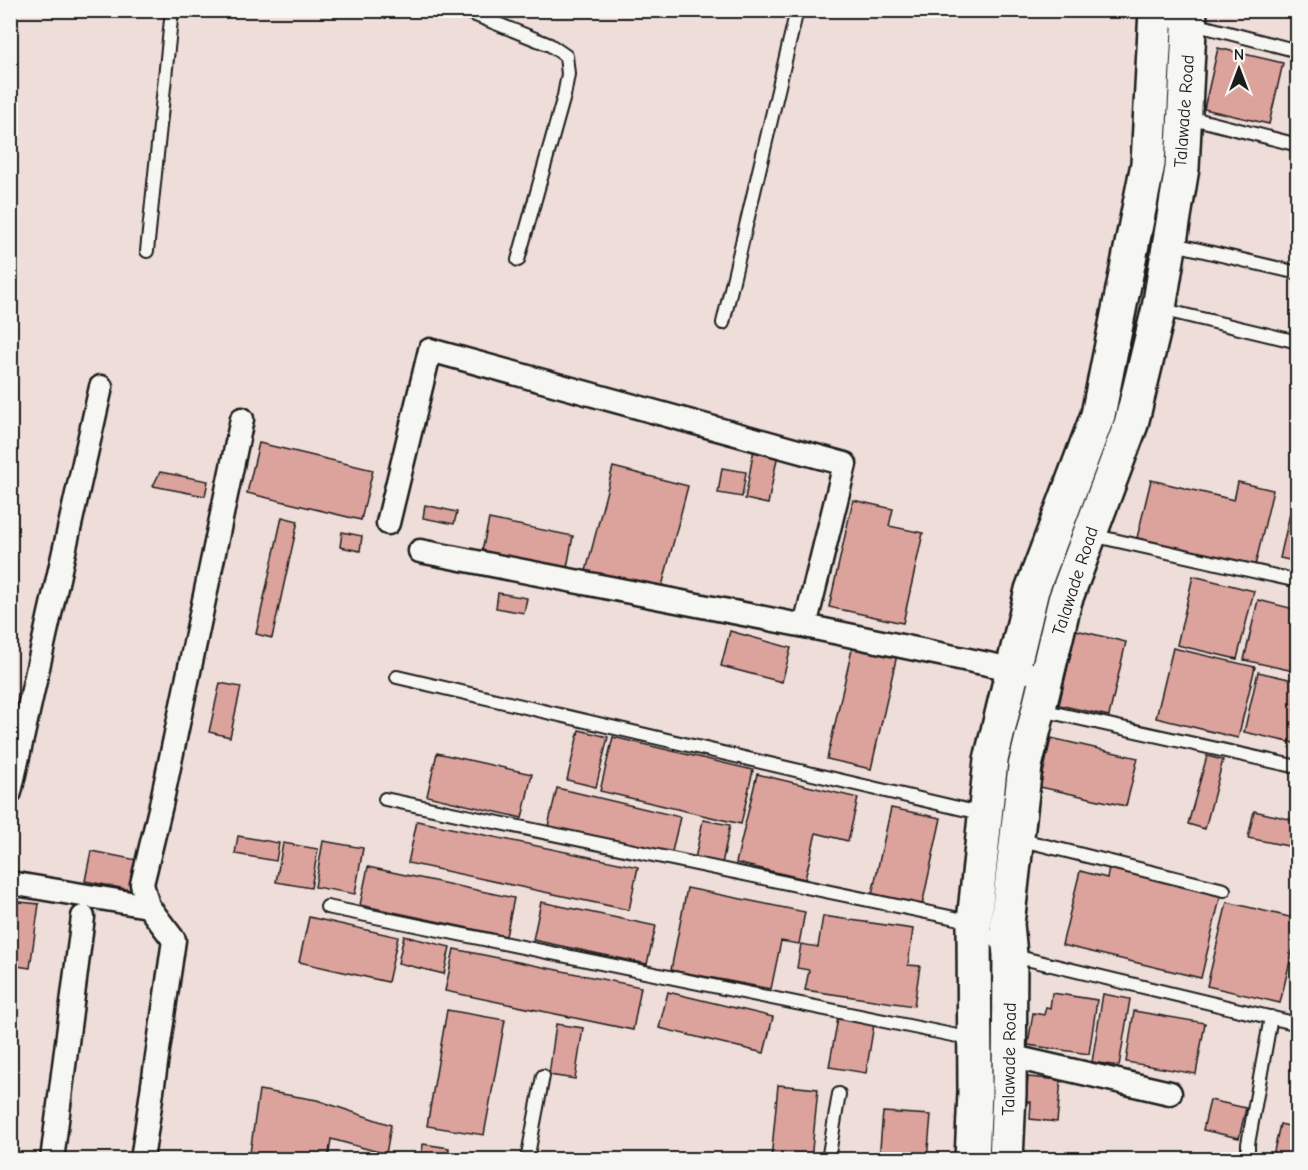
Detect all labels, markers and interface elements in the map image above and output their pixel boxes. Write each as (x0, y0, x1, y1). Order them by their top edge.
north arrow (1209, 39, 1269, 99)
text: N (1234, 46, 1244, 64)
street label: Talawade Road (1170, 54, 1199, 168)
street label: Talawade Road (1048, 524, 1103, 638)
street label: Talawade Road (998, 1002, 1021, 1116)

